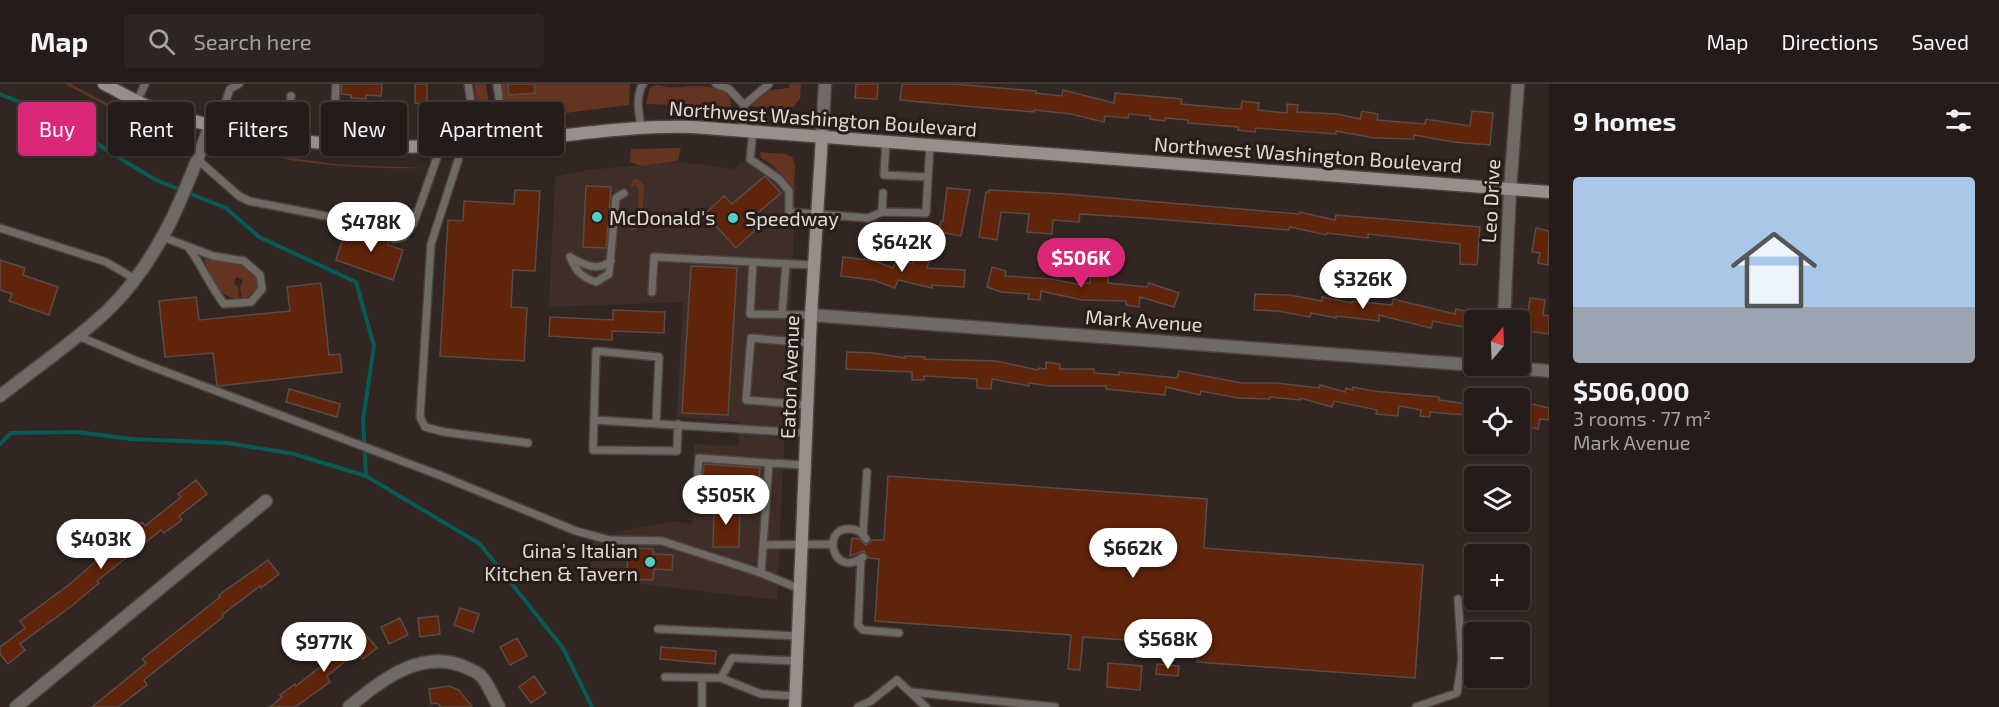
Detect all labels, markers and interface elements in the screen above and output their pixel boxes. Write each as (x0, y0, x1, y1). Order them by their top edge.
search box (124, 14, 544, 68)
text: Map (30, 24, 88, 58)
icon: search (145, 25, 178, 58)
text: Search here (193, 28, 312, 54)
text: Map (1706, 29, 1749, 54)
text: Directions (1782, 29, 1878, 54)
text: Saved (1911, 29, 1969, 54)
street label: Northwest Washington Boulevard (668, 95, 978, 141)
chip: Buy (18, 102, 96, 156)
chip: Rent (108, 102, 194, 156)
chip: Filters (206, 102, 309, 156)
chip: New (321, 102, 407, 156)
chip: Apartment (419, 102, 564, 156)
icon: filters (1942, 104, 1975, 137)
text: 9 homes (1573, 105, 1676, 136)
street label: Northwest Washington Boulevard (1153, 131, 1463, 177)
street label: Leo Drive (1476, 158, 1504, 244)
pin: $478K (329, 202, 413, 253)
place label: McDonald's (609, 205, 715, 229)
place label: Speedway (745, 206, 839, 230)
text: $478K (341, 209, 401, 233)
marker: McDonald's (590, 210, 604, 224)
marker: Speedway (726, 211, 740, 225)
icon: home (1720, 216, 1828, 324)
pin: $642K (860, 222, 944, 273)
text: $642K (872, 229, 932, 253)
pin: $506K (1039, 238, 1123, 289)
text: $506K (1051, 245, 1111, 269)
pin: $326K (1321, 259, 1405, 310)
text: $326K (1333, 266, 1393, 290)
street label: Mark Avenue (1085, 304, 1203, 336)
north arrow (1464, 310, 1530, 376)
map controls (1464, 310, 1530, 688)
street label: Eaton Avenue (775, 315, 803, 439)
text: $506,000 (1573, 375, 1690, 406)
button: locate (1464, 388, 1530, 454)
text: 3 rooms · 77 m² (1573, 406, 1711, 430)
text: Mark Avenue (1573, 430, 1691, 454)
button: layers (1464, 466, 1530, 532)
pin: $505K (684, 475, 768, 526)
text: $505K (697, 482, 755, 506)
pin: $403K (59, 519, 143, 570)
text: $403K (71, 526, 131, 550)
pin: $662K (1091, 528, 1175, 579)
text: $662K (1103, 535, 1163, 559)
place label: Gina's Italian Kitchen & Tavern (484, 538, 638, 585)
button: + (1464, 544, 1530, 610)
marker: Gina's Italian Kitchen & Tavern (643, 555, 657, 569)
pin: $568K (1126, 619, 1210, 670)
pin: $977K (282, 622, 366, 673)
button: − (1464, 622, 1530, 688)
text: $568K (1138, 626, 1198, 650)
text: $977K (295, 629, 353, 653)

